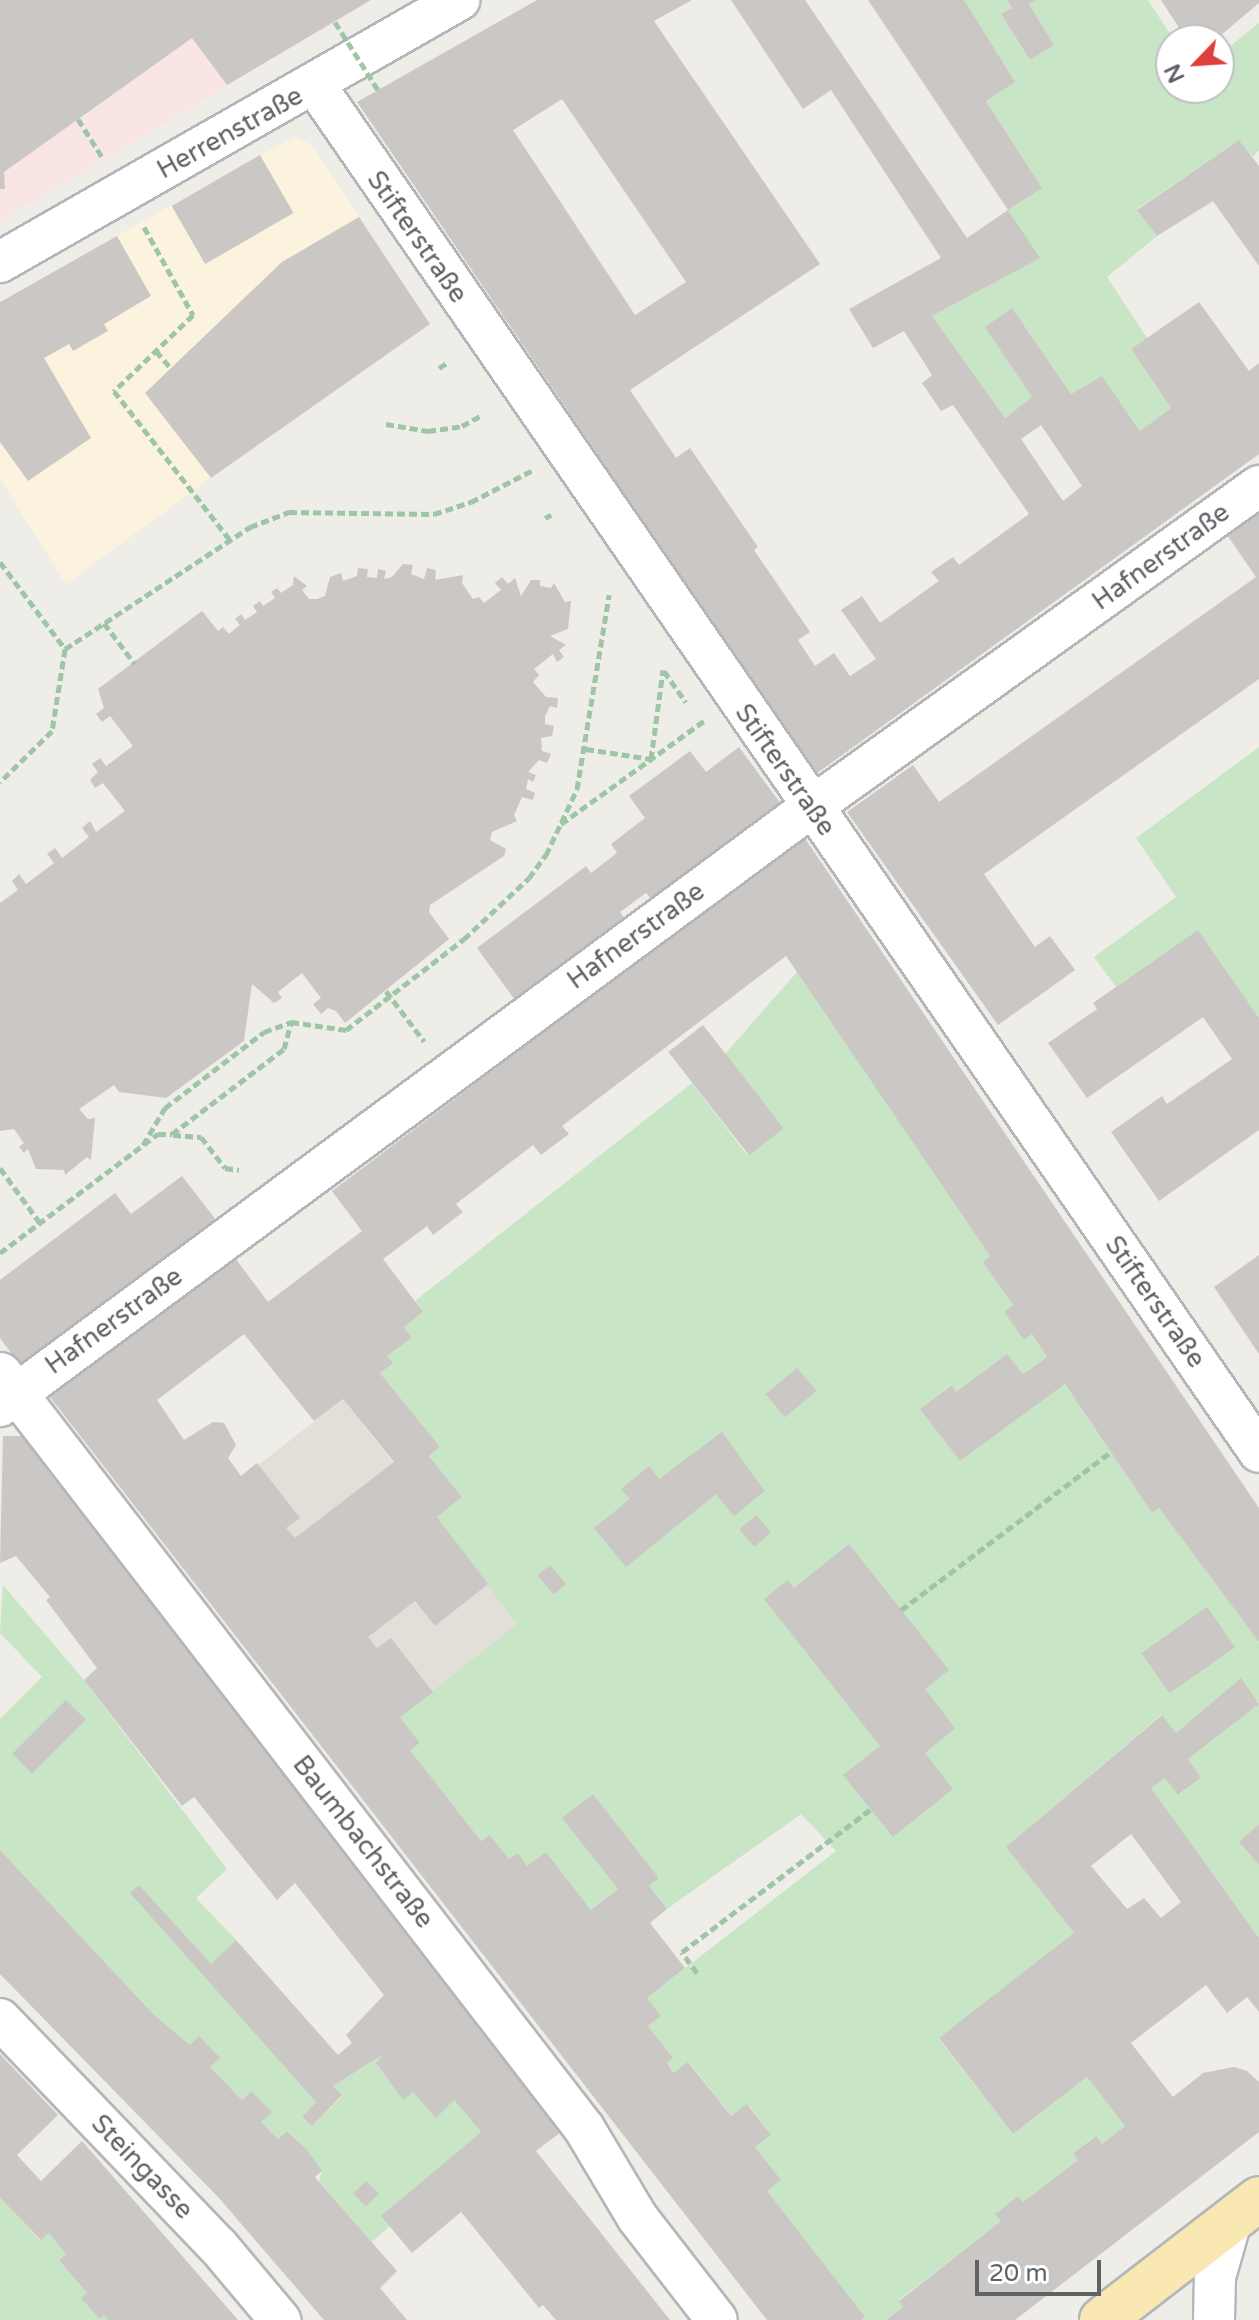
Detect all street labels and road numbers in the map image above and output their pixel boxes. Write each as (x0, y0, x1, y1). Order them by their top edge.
street label: Herrenstraße (152, 80, 308, 186)
street label: Stifterstraße (360, 165, 474, 309)
street label: Hafnerstraße (1086, 497, 1236, 617)
street label: Stifterstraße (728, 698, 842, 842)
street label: Hafnerstraße (561, 876, 711, 996)
street label: Stifterstraße (1098, 1230, 1212, 1374)
street label: Hafnerstraße (39, 1261, 189, 1381)
street label: Baumbachstraße (286, 1750, 440, 1934)
street label: Steingasse (85, 2108, 199, 2226)

